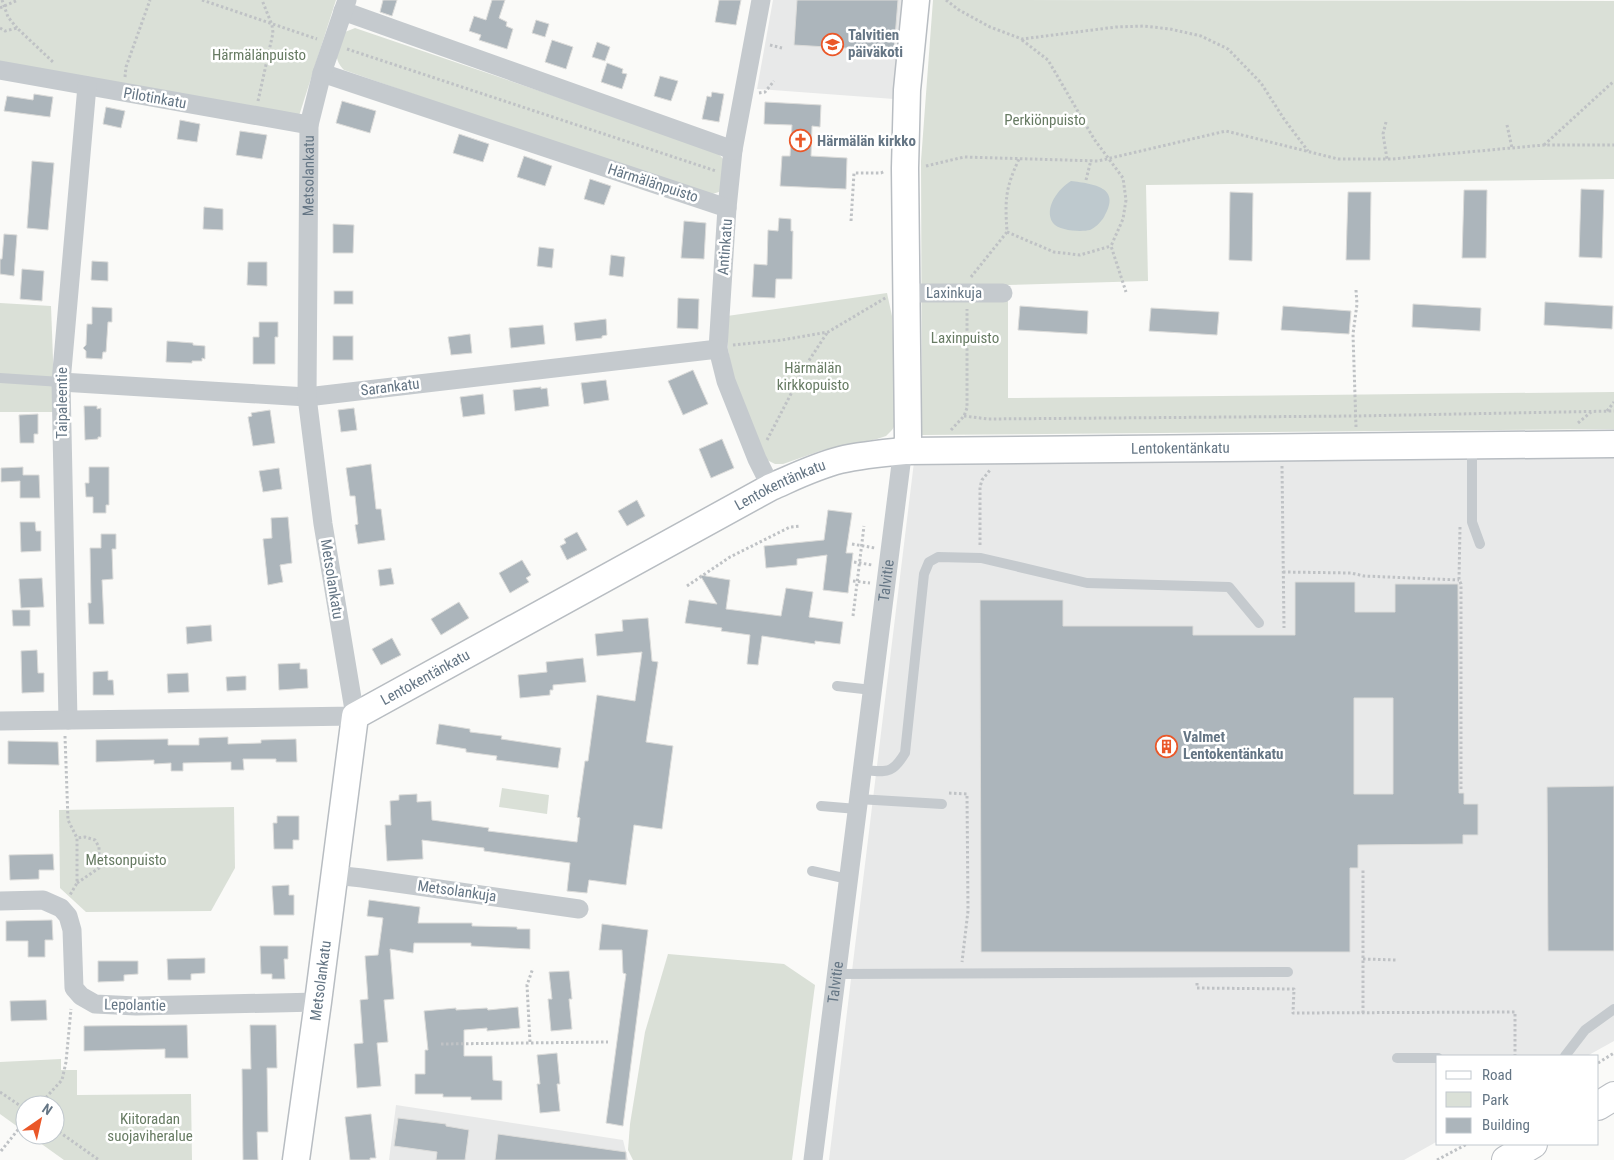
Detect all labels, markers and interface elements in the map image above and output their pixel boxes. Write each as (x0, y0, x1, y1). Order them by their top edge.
place label: Talvitien päiväkoti (848, 26, 903, 61)
school or university icon: Talvitien päiväkoti (820, 32, 844, 56)
park label: Härmälänpuisto (212, 46, 306, 64)
street label: Pilotinkatu (122, 84, 188, 112)
park label: Perkiönpuisto (1004, 111, 1086, 129)
church icon: Härmälän kirkko (789, 129, 813, 153)
place label: Härmälän kirkko (817, 132, 916, 150)
street label: Metsolankatu (299, 135, 318, 216)
street label: Härmälänpuisto (605, 160, 701, 206)
street label: Antinkatu (714, 218, 736, 276)
street label: Laxinkuja (926, 284, 982, 302)
park label: Laxinpuisto (931, 329, 999, 347)
park label: Härmälän kirkkopuisto (777, 359, 849, 394)
street label: Taipaleentie (53, 367, 71, 439)
street label: Sarankatu (359, 374, 421, 400)
street label: Lentokentänkatu (1131, 439, 1230, 458)
street label: Lentokentänkatu (731, 456, 828, 514)
street label: Metsolankatu (317, 538, 347, 620)
street label: Talvitie (875, 558, 898, 603)
street label: Lentokentänkatu (378, 646, 473, 709)
place label: Valmet Lentokentänkatu (1183, 728, 1283, 763)
building icon: Valmet Lentokentänkatu (1155, 734, 1179, 758)
park label: Metsonpuisto (85, 851, 167, 869)
street label: Metsolankuja (416, 877, 498, 905)
street label: Metsolankatu (306, 939, 335, 1022)
street label: Talvitie (824, 960, 847, 1005)
street label: Lepolantie (104, 995, 166, 1015)
legend (1436, 1055, 1599, 1145)
text: Road (1482, 1066, 1512, 1084)
text: Park (1482, 1091, 1509, 1109)
north arrow (15, 1095, 65, 1145)
text: N (39, 1100, 55, 1118)
park label: Kiitoradan suojaviheralue (107, 1110, 193, 1145)
text: Building (1482, 1116, 1530, 1134)

